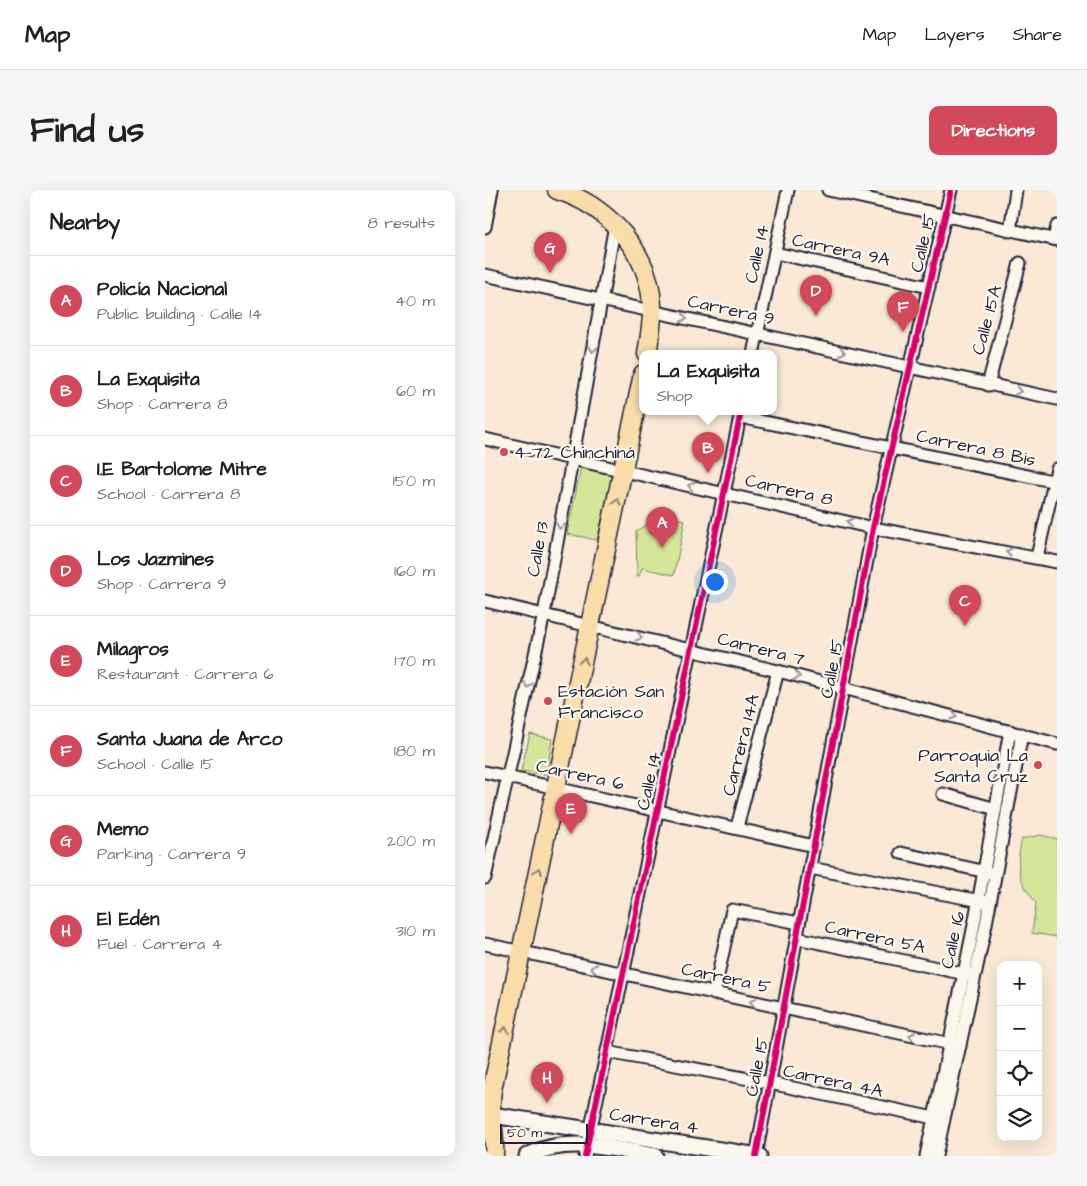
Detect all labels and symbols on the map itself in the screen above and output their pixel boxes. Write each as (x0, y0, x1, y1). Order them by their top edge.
street label: Calle 15 (904, 211, 942, 275)
street label: Calle 14 (739, 223, 775, 285)
street label: Carrera 9A (790, 227, 893, 273)
pin: G (534, 232, 566, 273)
pin: D (800, 275, 832, 316)
street label: Calle 15A (966, 282, 1008, 358)
street label: Carrera 9 (685, 289, 777, 331)
pin: F (887, 291, 919, 332)
one-way arrow (679, 312, 688, 323)
one-way arrow (588, 345, 598, 353)
one-way arrow (838, 346, 847, 357)
one-way arrow (1014, 386, 1022, 396)
street label: Carrera 8 Bis (914, 423, 1038, 473)
pin: B (692, 432, 724, 473)
place label: 4-72 Chinchiná (514, 440, 635, 465)
marker: 4-72 Chinchiná (498, 446, 510, 458)
street label: Carrera 8 (743, 468, 836, 512)
one-way arrow (687, 481, 696, 492)
one-way arrow (611, 497, 622, 506)
pin: A (646, 507, 678, 548)
one-way arrow (845, 517, 854, 528)
street label: Calle 13 (521, 519, 555, 579)
one-way arrow (556, 522, 566, 530)
one-way arrow (1005, 548, 1014, 558)
your location (702, 569, 728, 595)
pin: C (949, 585, 981, 626)
street label: Carrera 7 (715, 626, 807, 672)
one-way arrow (634, 631, 643, 642)
street label: Calle 15 (814, 637, 850, 701)
one-way arrow (578, 657, 589, 665)
one-way arrow (792, 670, 800, 680)
place label: Estación San Francisco (558, 679, 664, 725)
one-way arrow (524, 681, 534, 690)
street label: Carrera 14A (716, 691, 766, 798)
marker: Estación San Francisco (542, 695, 554, 707)
one-way arrow (949, 711, 958, 721)
place label: Parroquia La Santa Cruz (918, 743, 1028, 789)
street label: Calle 14 (631, 750, 667, 812)
street label: Carrera 6 (534, 754, 626, 796)
marker: Parroquia La Santa Cruz (1032, 759, 1044, 771)
pin: E (555, 793, 587, 834)
one-way arrow (532, 867, 543, 876)
street label: Calle 16 (935, 909, 971, 971)
street label: Carrera 5A (822, 914, 928, 960)
street label: Carrera 5 (679, 956, 773, 1000)
one-way arrow (590, 963, 599, 974)
one-way arrow (749, 997, 758, 1008)
one-way arrow (499, 1026, 509, 1035)
one-way arrow (908, 1031, 917, 1042)
street label: Calle 15 (739, 1035, 775, 1099)
street label: Carrera 4A (781, 1058, 886, 1104)
pin: H (531, 1062, 563, 1103)
street label: Carrera 4 (608, 1102, 700, 1140)
scale bar (500, 1121, 587, 1144)

